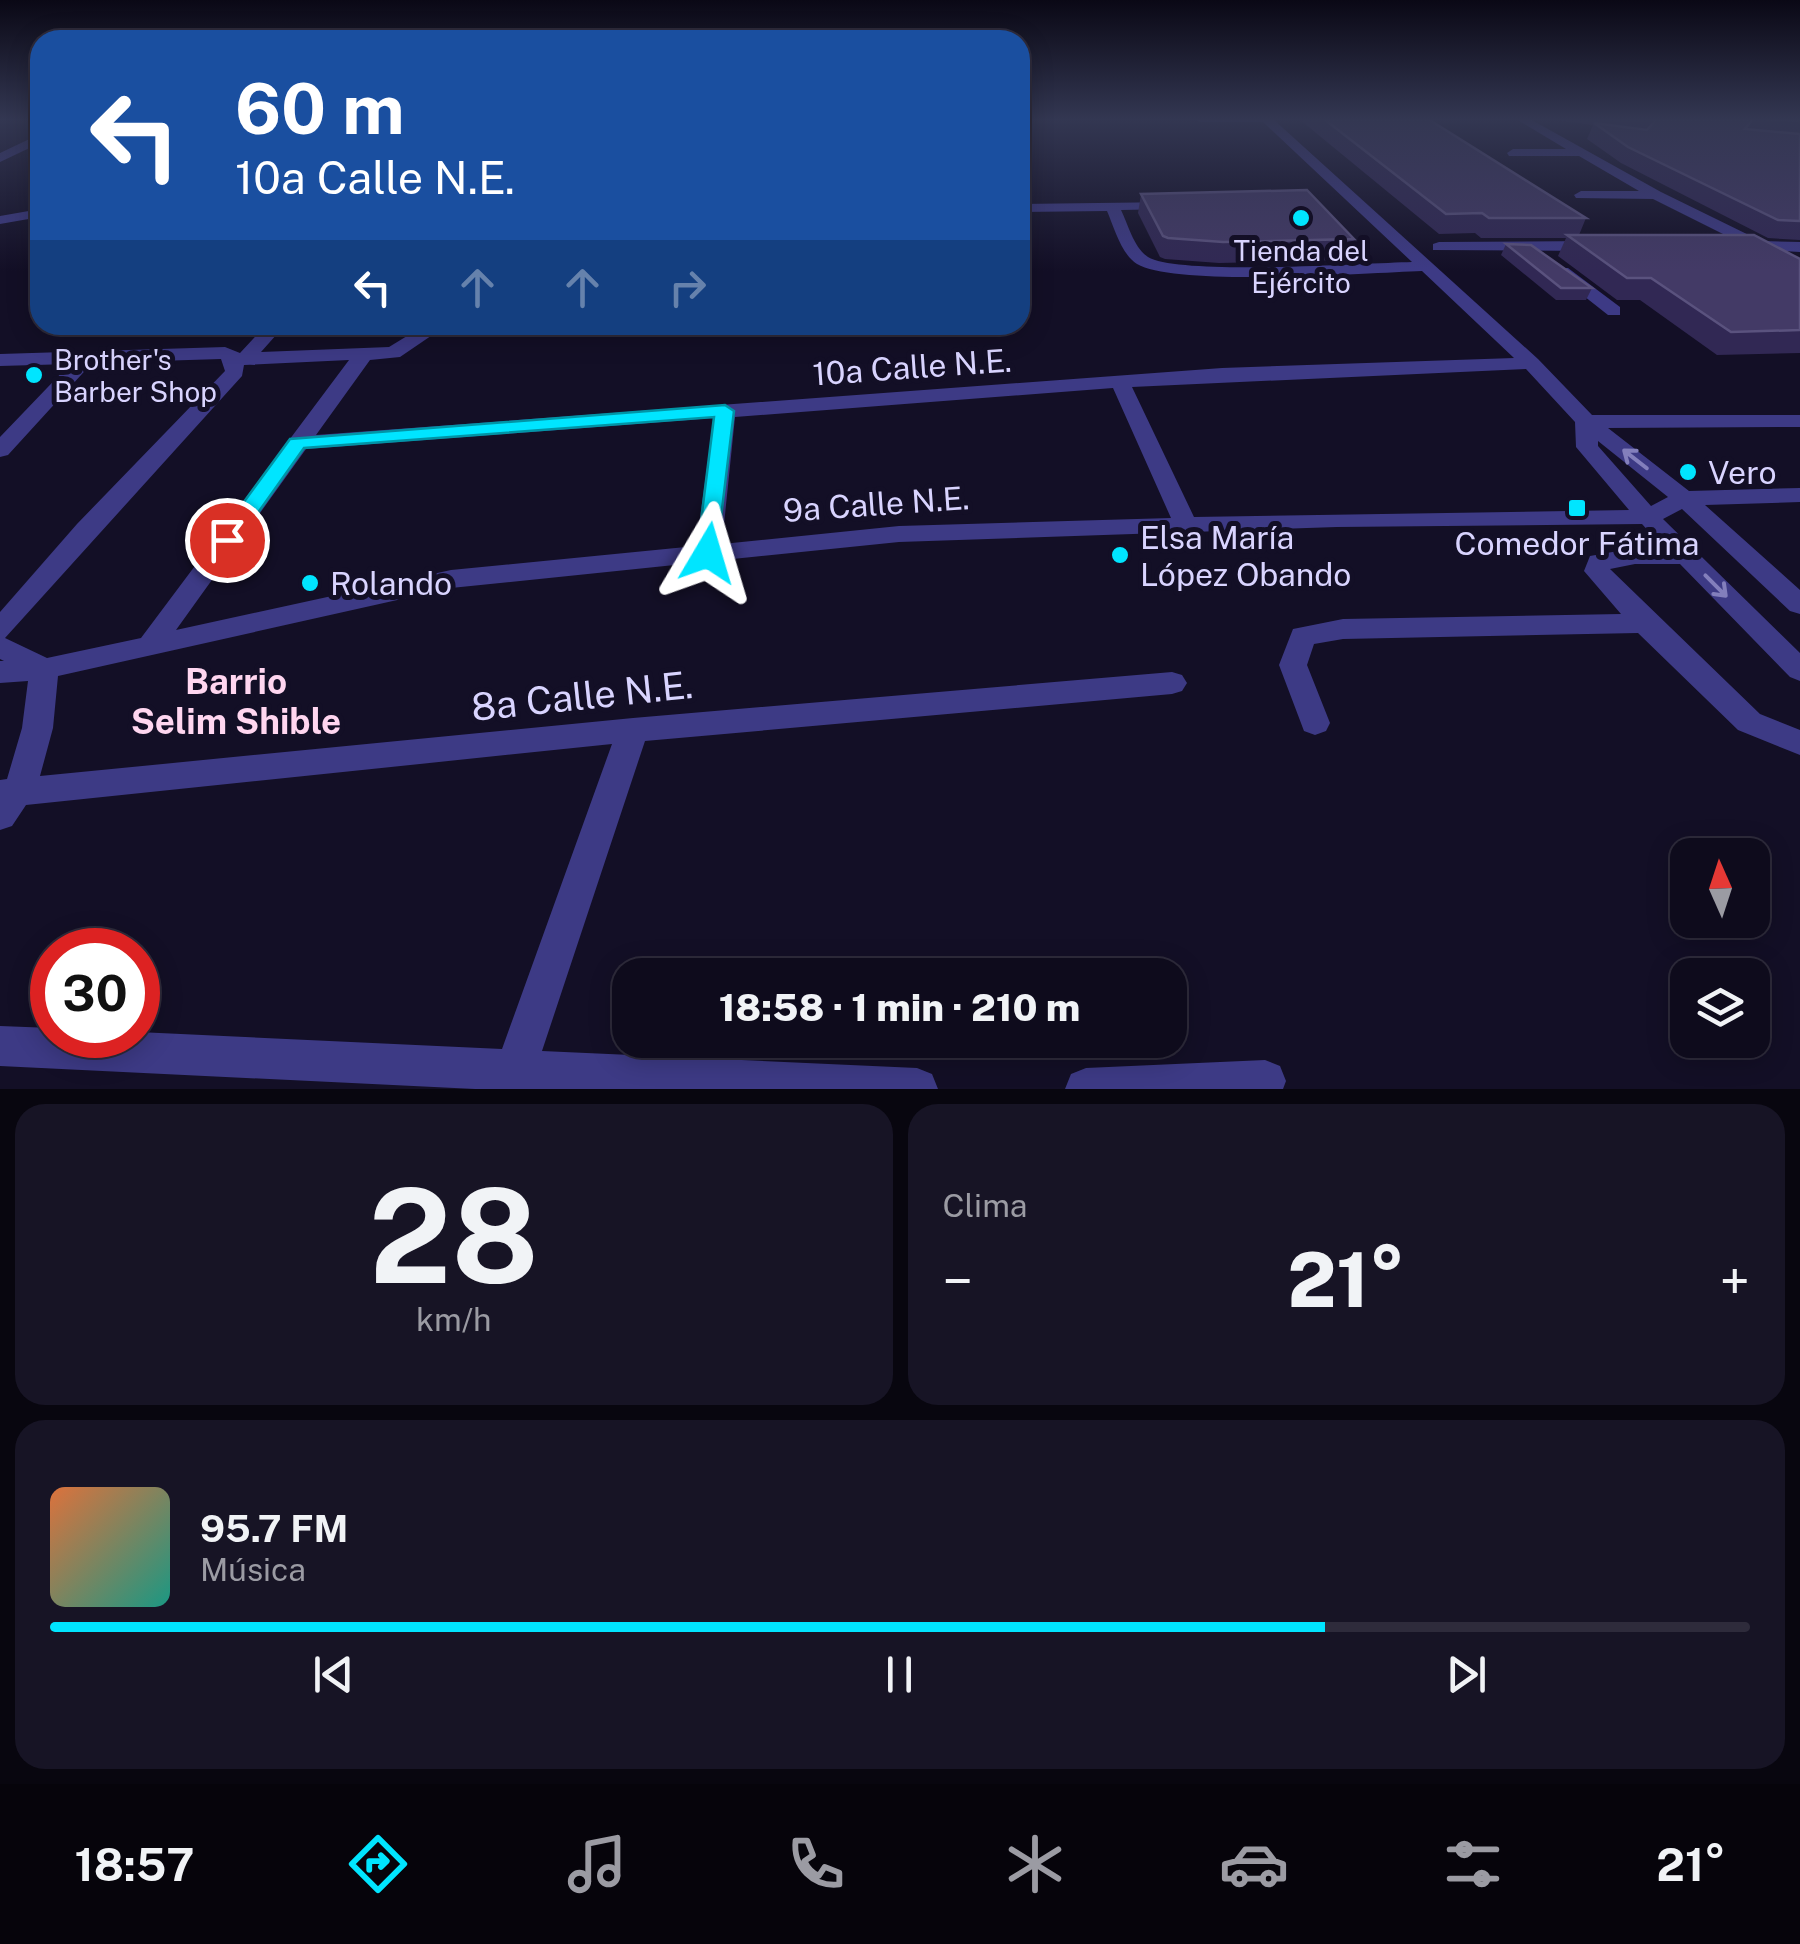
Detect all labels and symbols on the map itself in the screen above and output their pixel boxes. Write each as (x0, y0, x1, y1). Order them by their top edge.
marker: Tienda del Ejército (1290, 207, 1312, 229)
place label: Tienda del Ejército (1233, 234, 1369, 299)
street label: 10a Calle N.E. (811, 342, 1013, 392)
place label: Brother's Barber Shop (54, 343, 217, 408)
marker: Brother's Barber Shop (23, 364, 45, 386)
one-way arrow (1622, 449, 1648, 471)
place label: Vero (1708, 454, 1777, 491)
marker: Vero (1677, 461, 1699, 483)
street label: 9a Calle N.E. (782, 479, 970, 529)
marker: Comedor Fátima (1566, 497, 1588, 519)
pin (185, 498, 270, 583)
position arrow (656, 501, 760, 605)
place label: Elsa María López Obando (1140, 519, 1351, 593)
place label: Comedor Fátima (1455, 525, 1699, 562)
marker: Elsa María López Obando (1109, 544, 1131, 566)
place label: Rolando (330, 565, 452, 602)
marker: Rolando (299, 572, 321, 594)
one-way arrow (1704, 574, 1728, 598)
district label: Barrio Selim Shible (131, 661, 341, 742)
street label: 8a Calle N.E. (469, 662, 695, 730)
north arrow (1670, 838, 1770, 938)
speed limit sign: 30 (30, 928, 160, 1058)

